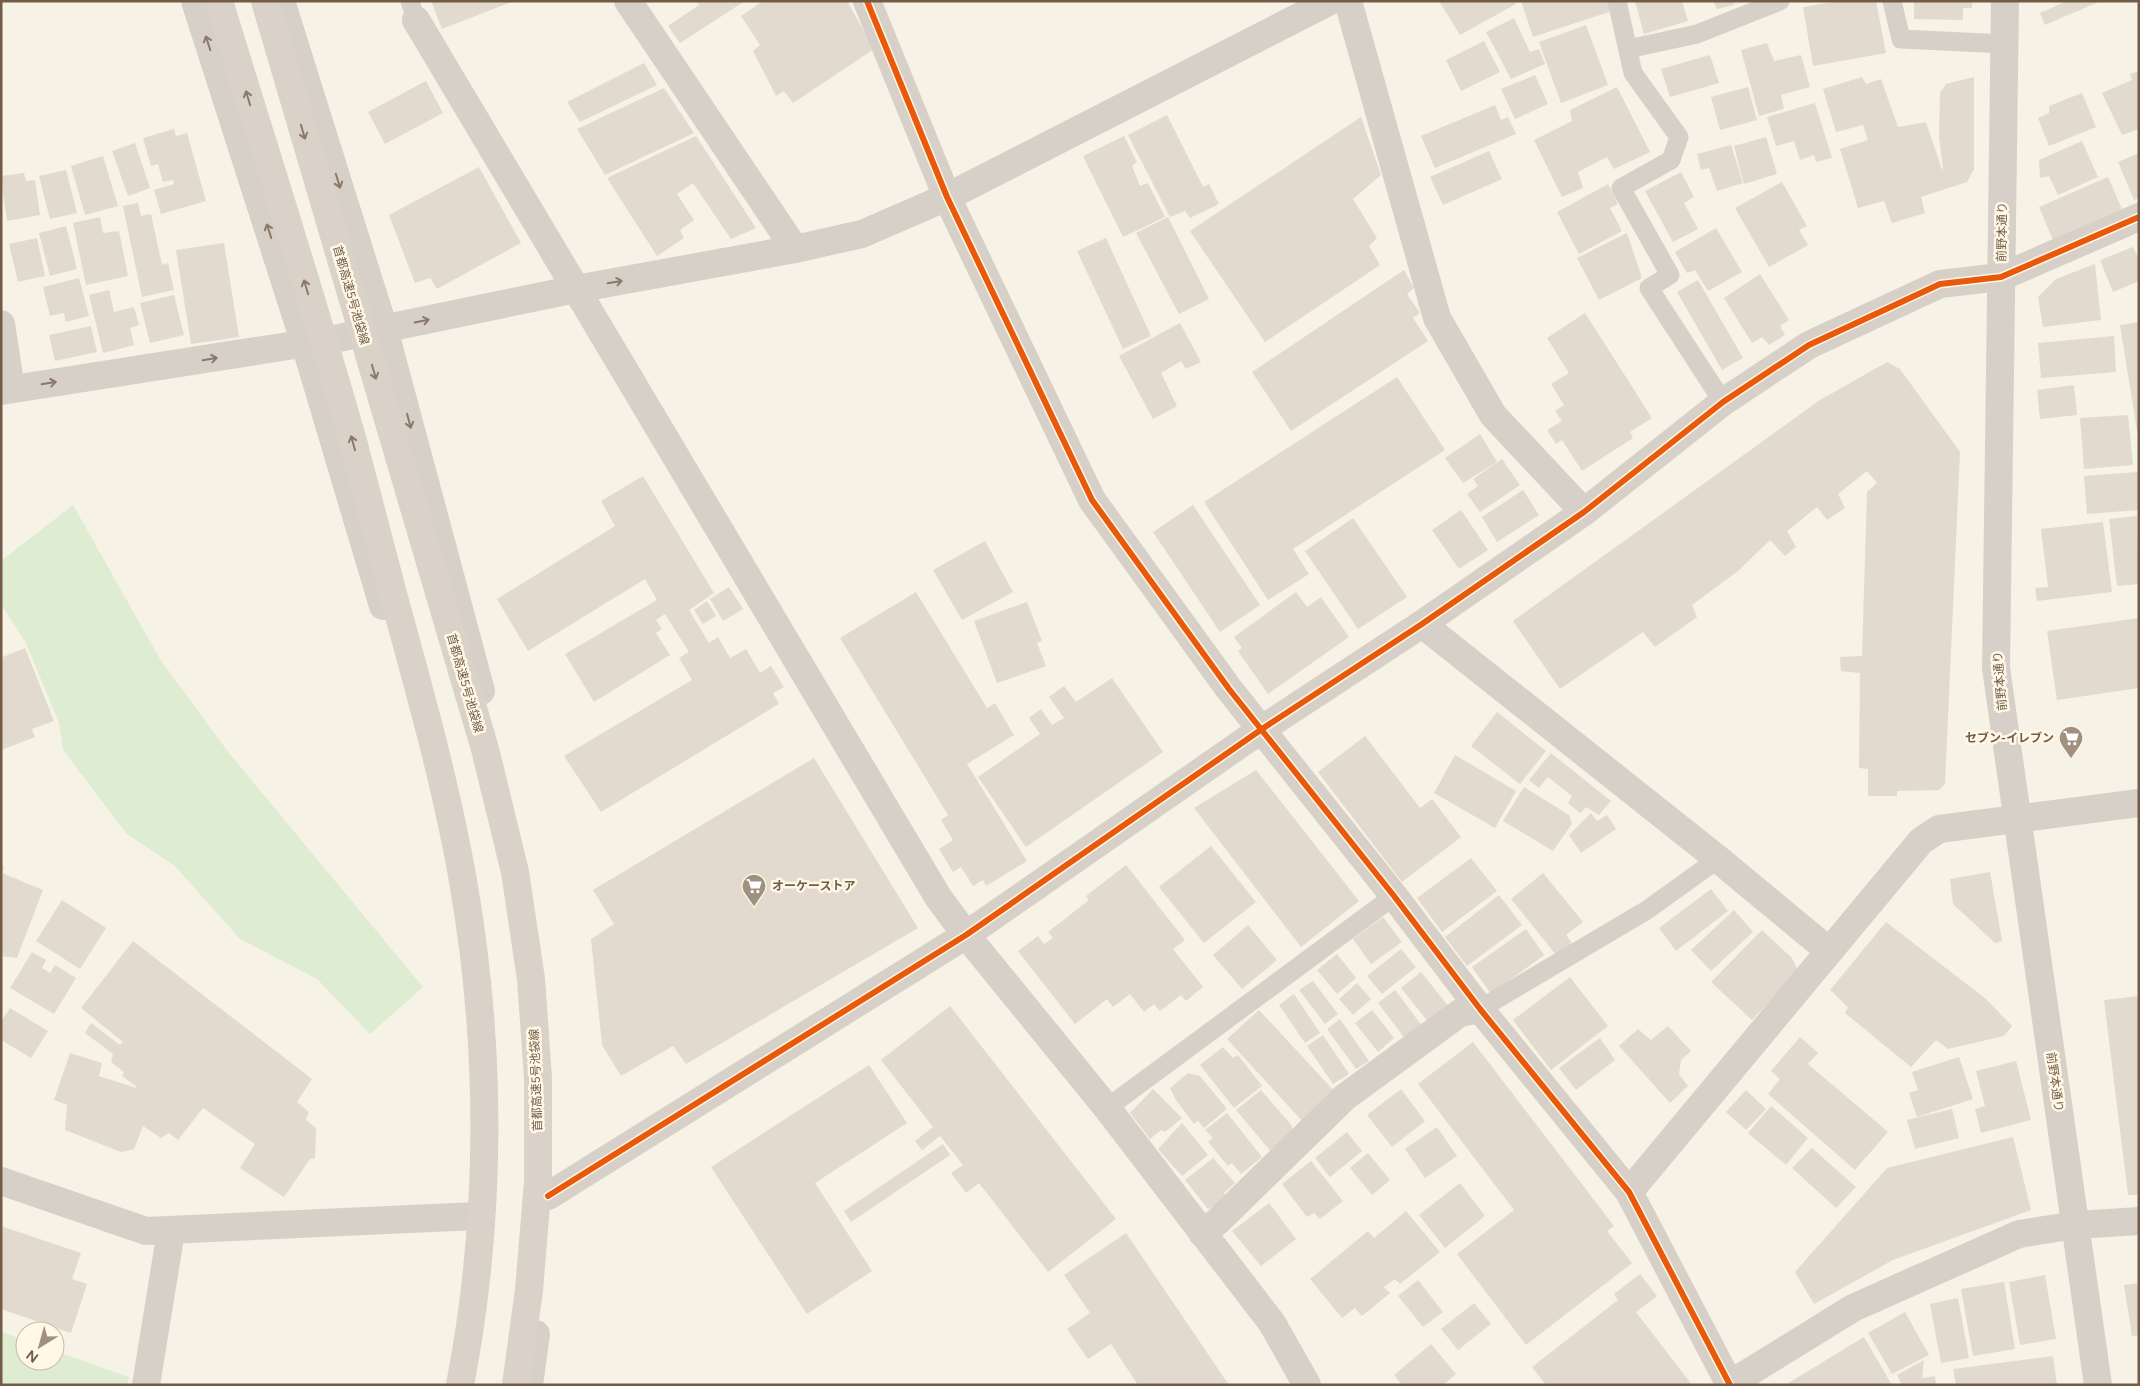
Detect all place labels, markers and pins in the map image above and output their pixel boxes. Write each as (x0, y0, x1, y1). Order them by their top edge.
supermarket icon: セブン-イレブン (2058, 725, 2084, 759)
place label: セブン-イレブン (1965, 731, 2054, 745)
supermarket icon: オーケーストア (741, 873, 767, 907)
place label: オーケーストア (772, 879, 855, 893)

